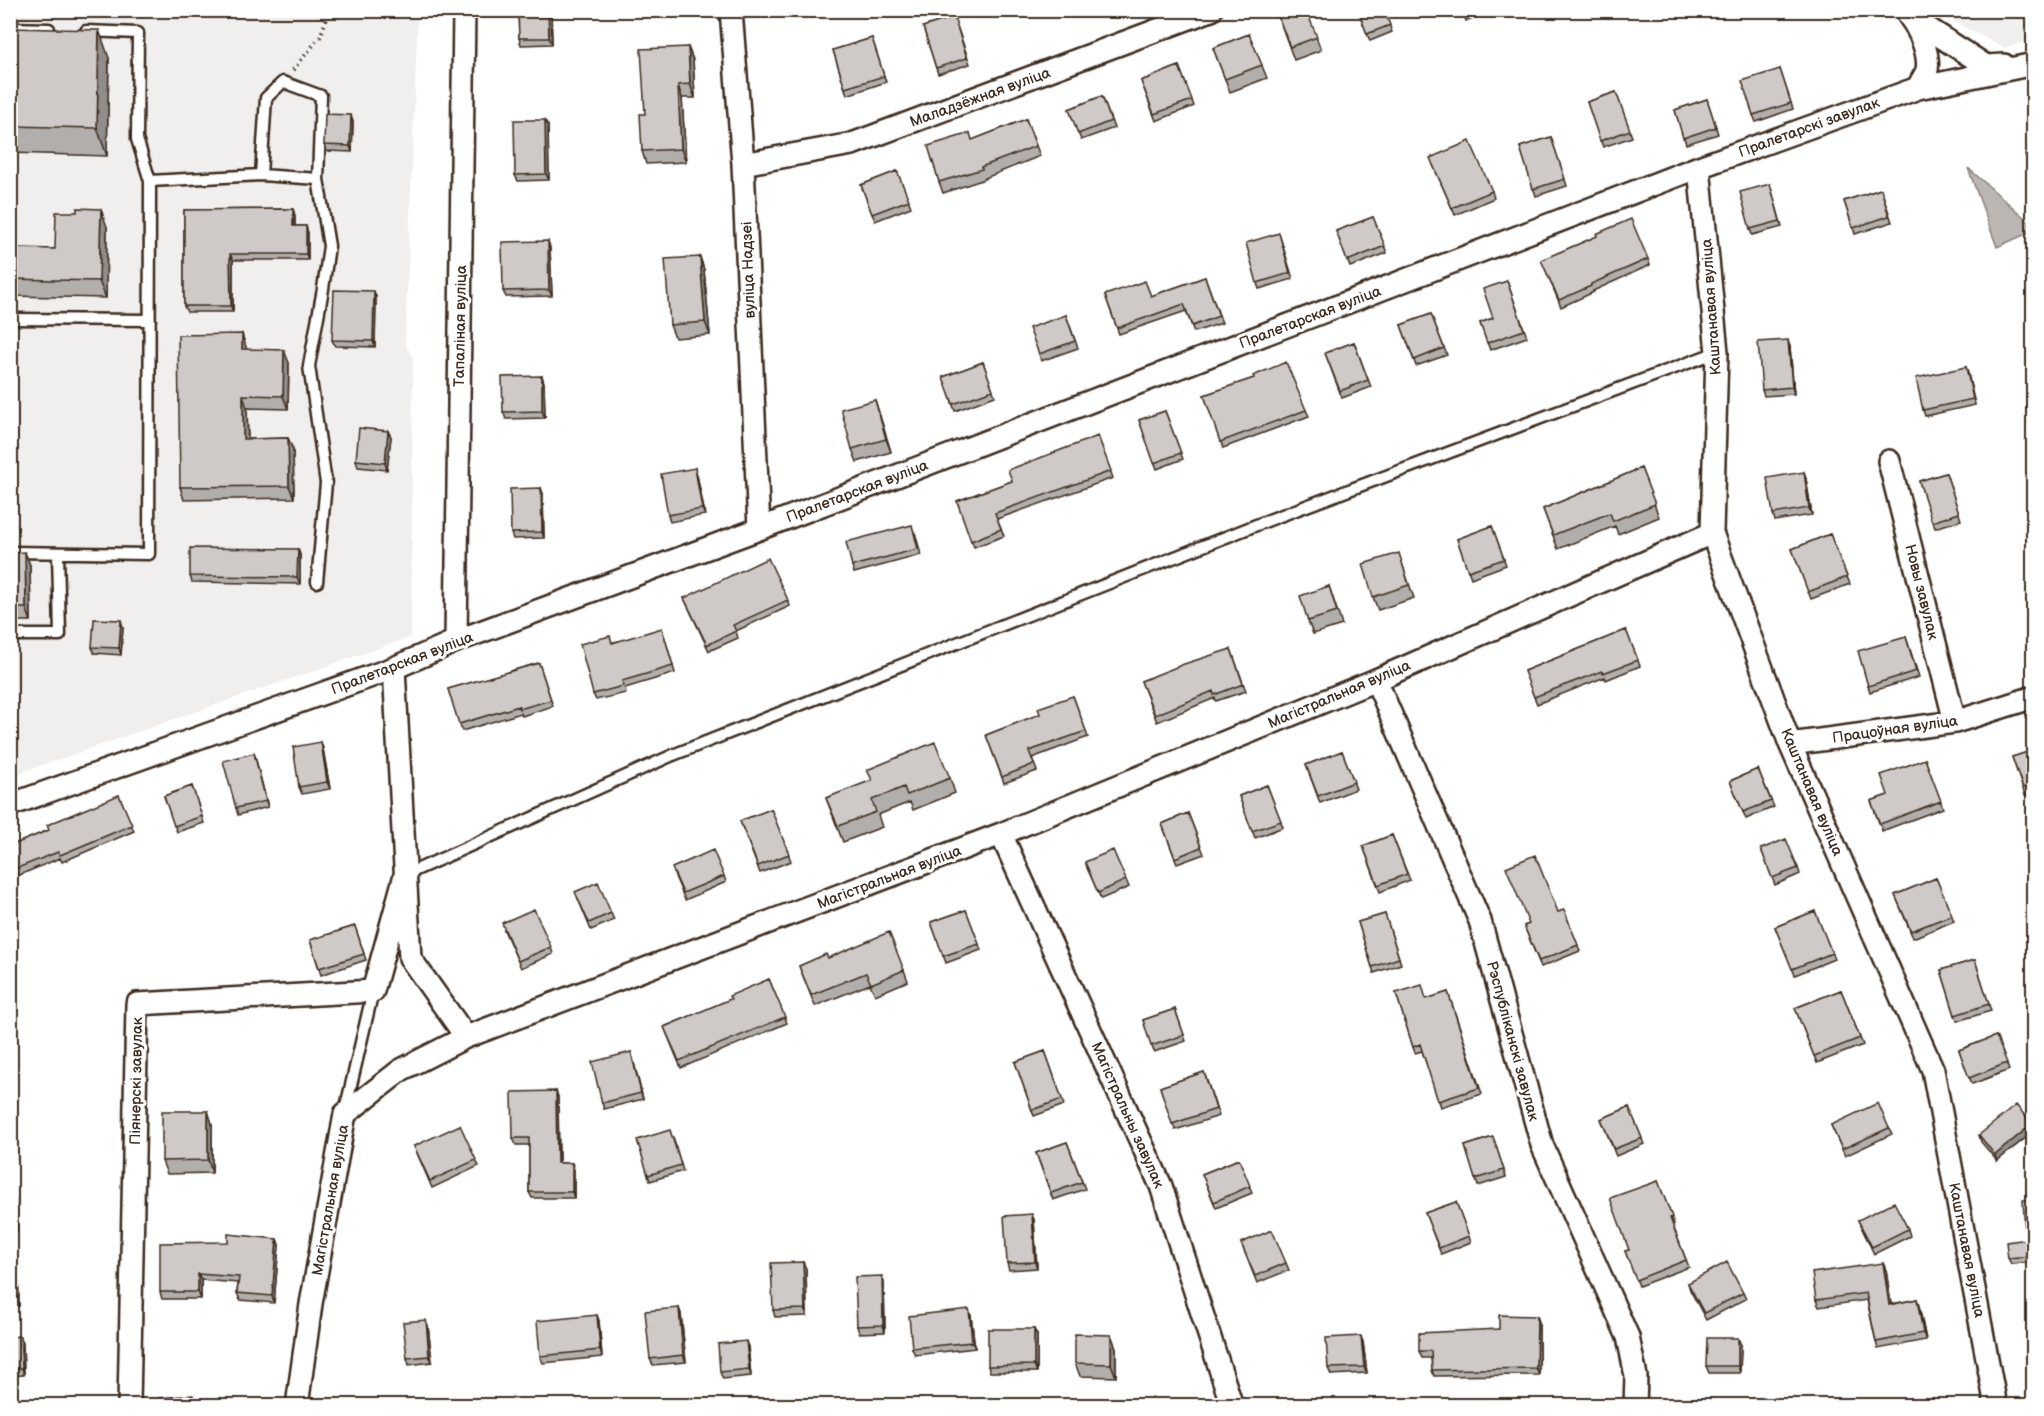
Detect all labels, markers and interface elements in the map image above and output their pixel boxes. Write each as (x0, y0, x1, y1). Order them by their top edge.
street label: Маладзёжная вуліца (907, 63, 1053, 132)
street label: Пралетарскі завулак (1736, 93, 1882, 162)
street label: вуліца Надзеі (737, 221, 760, 319)
street label: Каштанавая вуліца (1697, 238, 1726, 376)
street label: Тапаліная вуліца (450, 265, 471, 387)
street label: Пралетарская вуліца (1237, 282, 1384, 353)
street label: Пралетарская вуліца (784, 456, 931, 527)
street label: Новы завулак (1900, 542, 1943, 642)
street label: Пралетарская вуліца (329, 628, 476, 699)
street label: Магістральная вуліца (1265, 656, 1413, 733)
street label: Працоўная вуліца (1831, 711, 1959, 748)
street label: Каштанавая вуліца (1776, 726, 1847, 859)
street label: Магістральная вуліца (814, 841, 964, 914)
street label: Рэспубліканскі завулак (1482, 959, 1543, 1123)
street label: Піянерскі завулак (126, 1017, 147, 1145)
street label: Магістральны завулак (1087, 1039, 1168, 1191)
street label: Магістральная вуліца (308, 1123, 353, 1277)
street label: Каштанавая вуліца (1944, 1181, 1989, 1319)

